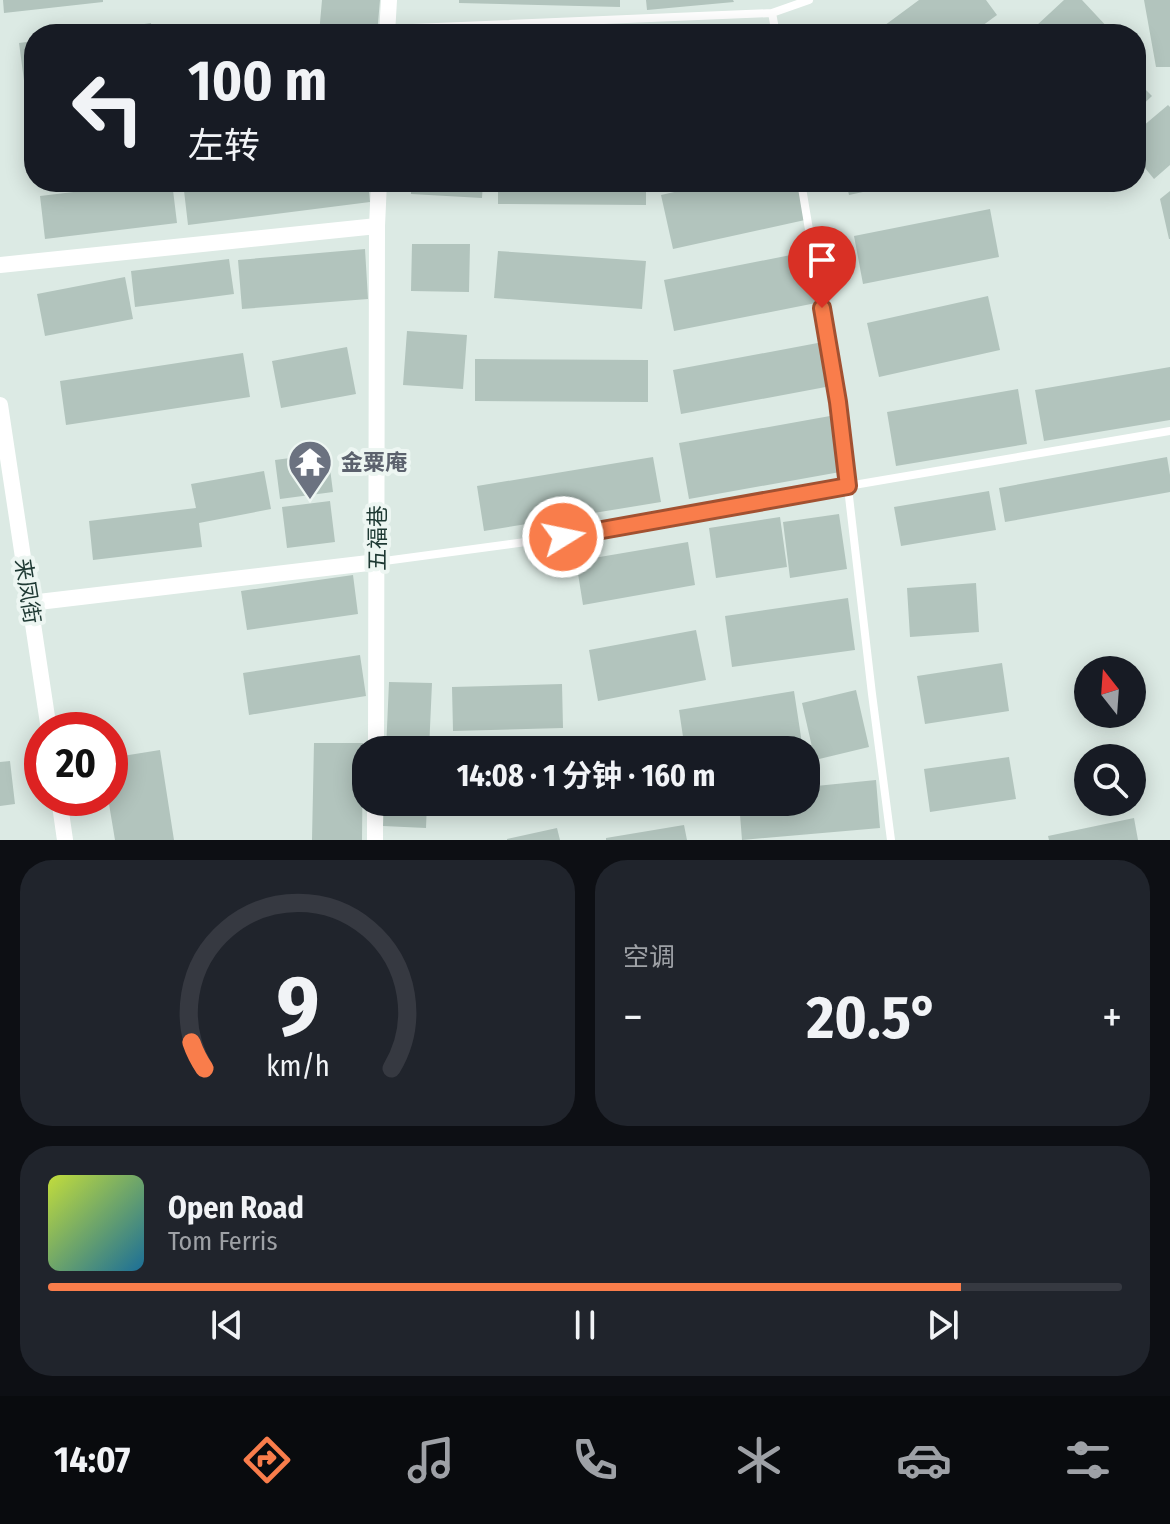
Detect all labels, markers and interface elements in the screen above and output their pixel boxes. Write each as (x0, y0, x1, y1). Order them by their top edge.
text: 100 m (188, 48, 327, 115)
icon: left (56, 56, 160, 160)
text: 左转 (188, 124, 260, 168)
pin (788, 226, 856, 308)
icon: arrive (800, 238, 844, 282)
temple icon: 金粟庵 (286, 438, 334, 501)
place label: 金粟庵 (341, 449, 407, 476)
position arrow (521, 495, 605, 579)
street label: 五福巷 (364, 505, 391, 571)
street label: 来凤街 (9, 556, 46, 626)
north arrow (1074, 656, 1146, 728)
map controls (1074, 656, 1146, 816)
speed limit sign: 20 (24, 712, 128, 816)
button: search (1074, 744, 1146, 816)
text: 14:08 · 1 分钟 · 160 m (457, 758, 715, 794)
text: 空调 (623, 942, 675, 973)
text: 9 (276, 957, 319, 1057)
text: 20.5° (807, 982, 938, 1054)
text: − (623, 991, 643, 1044)
text: + (1102, 991, 1122, 1044)
text: km/h (266, 1049, 329, 1084)
text: Open Road (168, 1190, 304, 1226)
text: Tom Ferris (168, 1226, 278, 1257)
icon: previous (205, 1303, 249, 1347)
icon: pause (563, 1303, 607, 1347)
icon: next (921, 1303, 965, 1347)
icon: directions (239, 1432, 295, 1488)
icon: music (403, 1432, 459, 1488)
icon: phone (567, 1432, 623, 1488)
icon: climate (731, 1432, 787, 1488)
icon: car (896, 1432, 952, 1488)
icon: filters (1060, 1432, 1116, 1488)
text: 14:07 (54, 1438, 130, 1482)

